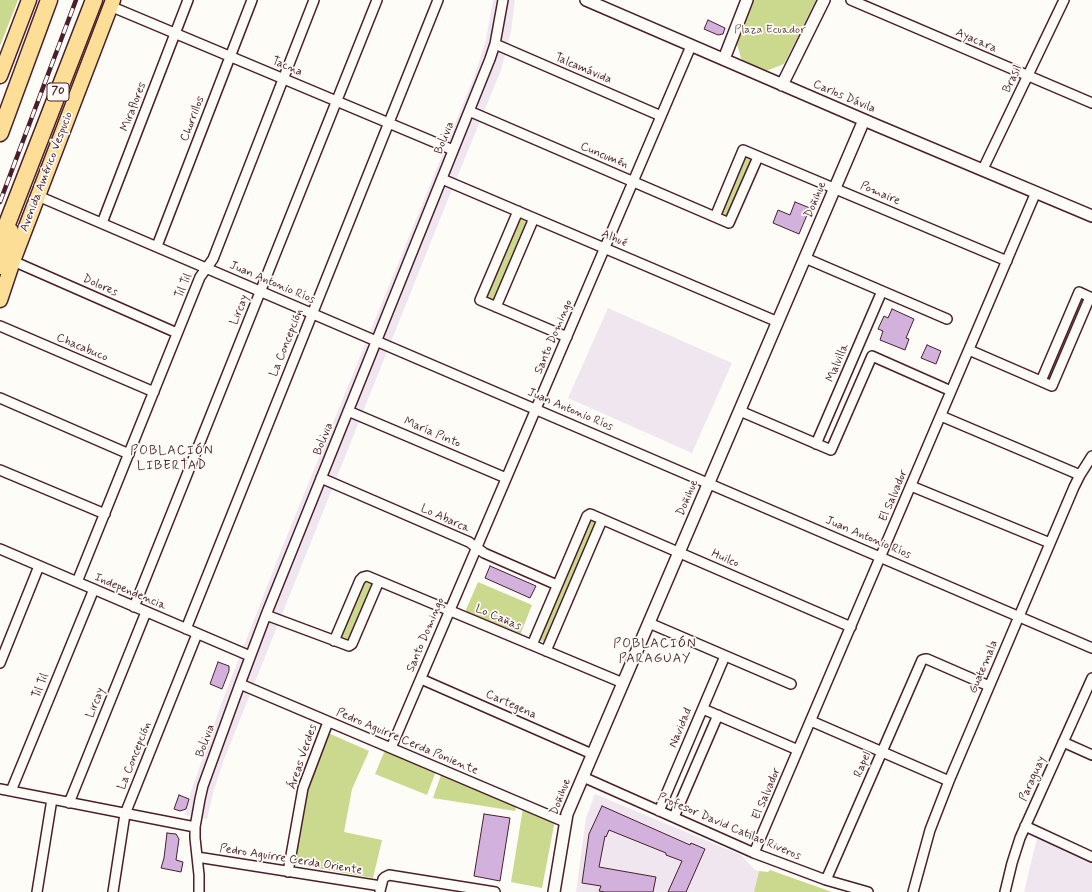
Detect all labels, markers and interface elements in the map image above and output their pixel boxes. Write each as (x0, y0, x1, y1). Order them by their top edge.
park label: Plaza Ecuador (734, 23, 806, 37)
street label: Ayacara (953, 26, 999, 56)
street label: Talcamávida (552, 51, 614, 87)
street label: Tacna (270, 54, 304, 80)
street label: Brasil (1000, 63, 1026, 95)
street label: Carlos Dávila (811, 77, 877, 117)
street label: Miraflores (118, 80, 150, 134)
road number: 70 (47, 83, 69, 101)
street label: Chorrillos (178, 94, 208, 144)
street label: Avenida Américo Vespucio (17, 110, 77, 234)
street label: Bolivia (432, 120, 458, 156)
street label: Cuncumén (578, 139, 630, 173)
street label: Pomaire (858, 179, 902, 209)
street label: Doñihue (802, 180, 830, 220)
street label: Alhué (599, 227, 629, 251)
street label: Juan Antonio Ríos (227, 258, 317, 308)
street label: Til Til (172, 271, 196, 301)
street label: Dolores (80, 272, 120, 300)
street label: Lircay (227, 293, 253, 327)
street label: Santo Domingo (532, 298, 576, 376)
street label: La Concepción (267, 307, 307, 379)
street label: Chacabuco (54, 331, 110, 365)
street label: Malvilla (823, 342, 853, 384)
street label: Juan Antonio Ríos (525, 385, 615, 435)
street label: María Pinto (401, 415, 463, 451)
street label: Bolivia (311, 421, 337, 457)
district label: POBLACIÓN LIBERTAD (132, 443, 212, 474)
street label: El Salvador (877, 468, 911, 524)
street label: Doñihue (674, 478, 702, 518)
street label: Lo Abarca (418, 502, 472, 536)
street label: Juan Antonio Ríos (823, 513, 913, 563)
street label: Huilco (709, 547, 741, 571)
street label: Independencia (92, 570, 168, 614)
street label: Santo Domingo (404, 596, 448, 674)
street label: Lo Cañas (473, 602, 523, 634)
district label: POBLACIÓN PARAGUAY (615, 636, 695, 667)
street label: Guatemala (966, 638, 1002, 696)
street label: Til Til (30, 671, 52, 701)
street label: Lircay (83, 686, 109, 720)
street label: Cartegena (483, 687, 539, 723)
street label: Pedro Aguirre Cerda Poniente (334, 706, 480, 778)
street label: Navidad (666, 706, 696, 750)
street label: La Concepción (115, 720, 155, 792)
street label: Bolivia (193, 723, 219, 759)
street label: Áreas Verdes (285, 723, 321, 791)
street label: Rapel (851, 750, 875, 780)
street label: Paraguay (1017, 754, 1049, 804)
street label: El Salvador (750, 766, 784, 822)
street label: Doñihue (547, 777, 575, 817)
street label: Profesor David Catilao Riveros (655, 790, 803, 864)
street label: Pedro Aguirre Cerda Oriente (219, 842, 363, 878)

